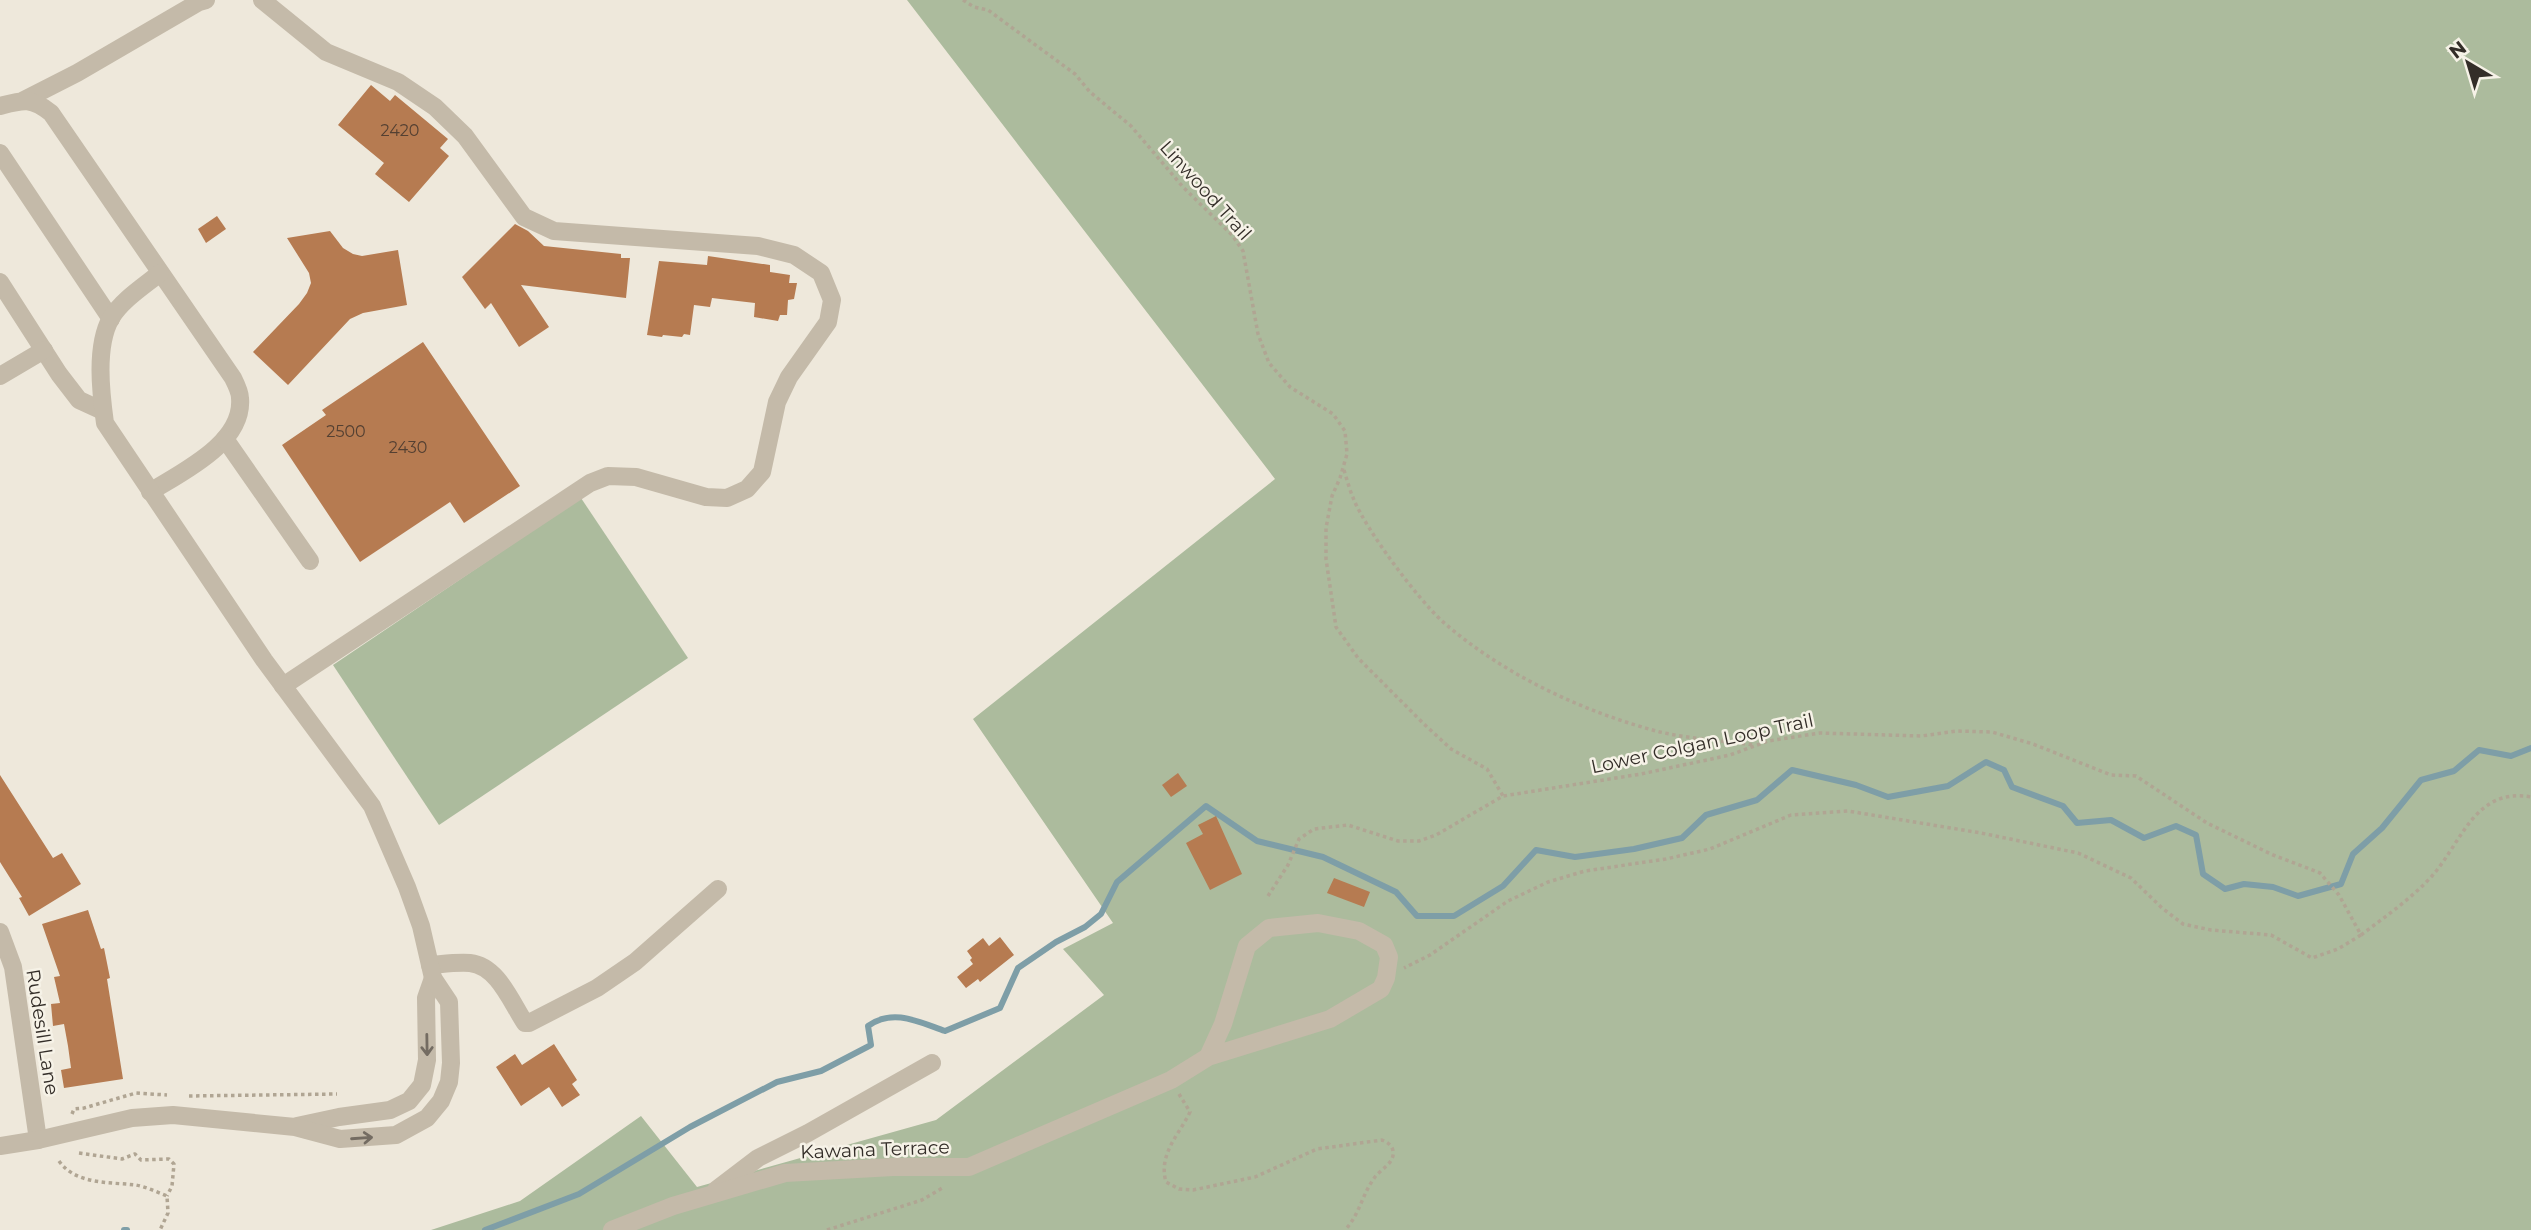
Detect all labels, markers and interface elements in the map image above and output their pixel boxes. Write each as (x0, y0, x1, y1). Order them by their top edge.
north arrow (2433, 28, 2503, 98)
text: N (2445, 36, 2471, 64)
house number: 2420 (381, 121, 419, 140)
street label: Linwood Trail (1155, 136, 1256, 245)
house number: 2500 (326, 422, 366, 441)
house number: 2430 (389, 438, 427, 457)
street label: Lower Colgan Loop Trail (1589, 709, 1815, 778)
street label: Rudesill Lane (21, 967, 64, 1097)
one-way arrow (420, 1033, 434, 1056)
one-way arrow (350, 1131, 373, 1144)
street label: Kawana Terrace (800, 1135, 950, 1164)

